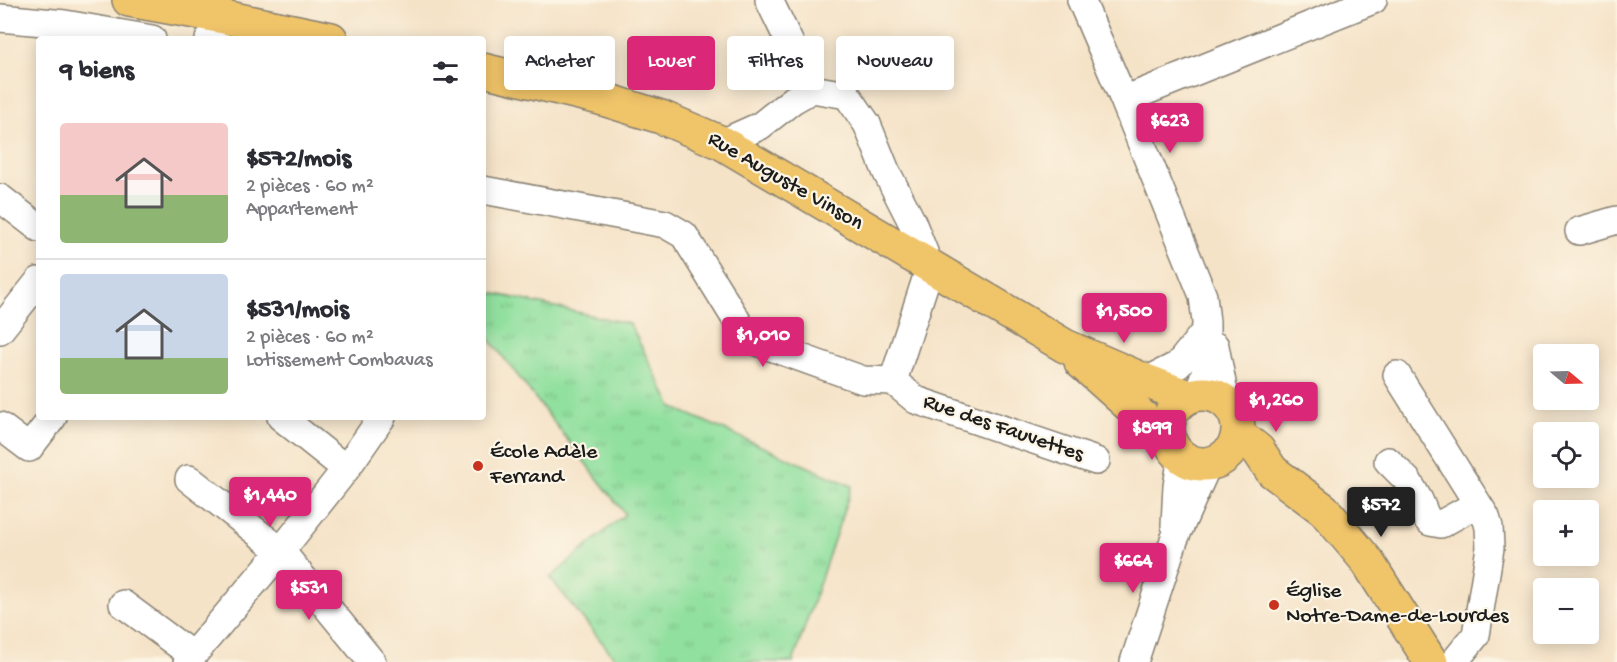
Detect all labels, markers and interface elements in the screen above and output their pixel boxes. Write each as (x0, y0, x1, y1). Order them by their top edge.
chip: Acheter (504, 36, 615, 90)
chip: Louer (627, 36, 715, 90)
chip: Filtres (727, 36, 824, 90)
chip: Nouveau (836, 36, 954, 90)
icon: filters (429, 56, 462, 89)
text: 9 biens (60, 57, 134, 88)
pin: $623 (1134, 103, 1206, 154)
text: $623 (1150, 111, 1190, 134)
street label: Rue Auguste Vinson (702, 127, 868, 237)
text: $572/mois (246, 145, 351, 176)
icon: home (108, 147, 180, 219)
text: 2 pièces · 60 m² (246, 176, 374, 199)
text: Appartement (246, 199, 356, 222)
pin: $1,500 (1075, 293, 1173, 344)
text: $531/mois (246, 296, 349, 327)
icon: home (108, 298, 180, 370)
text: $1,500 (1096, 301, 1152, 324)
pin: $1,010 (714, 317, 812, 368)
text: $1,010 (736, 325, 790, 348)
text: 2 pièces · 60 m² (246, 327, 374, 350)
north arrow (1533, 344, 1599, 410)
map controls (1533, 344, 1599, 644)
text: Lotissement Combavas (246, 350, 433, 373)
pin: $1,260 (1227, 382, 1325, 433)
street label: Rue des Fauvettes (919, 389, 1088, 469)
text: $1,260 (1249, 390, 1303, 413)
pin: $899 (1116, 410, 1188, 461)
text: $899 (1132, 418, 1172, 441)
button: locate (1533, 422, 1599, 488)
place label: École Adèle Ferrand (489, 440, 598, 491)
marker: École Adèle Ferrand (471, 459, 485, 473)
pin: $1,440 (221, 477, 319, 528)
text: $1,440 (243, 485, 297, 508)
pin: $572 (1345, 487, 1417, 538)
text: $572 (1361, 495, 1401, 518)
button: + (1533, 500, 1599, 566)
pin: $664 (1097, 543, 1169, 594)
text: $664 (1114, 551, 1152, 574)
pin: $531 (273, 570, 345, 621)
text: $531 (290, 578, 328, 601)
button: − (1533, 578, 1599, 644)
place label: Église Notre-Dame-de-Lourdes (1286, 579, 1509, 630)
marker: Église Notre-Dame-de-Lourdes (1267, 598, 1281, 612)

